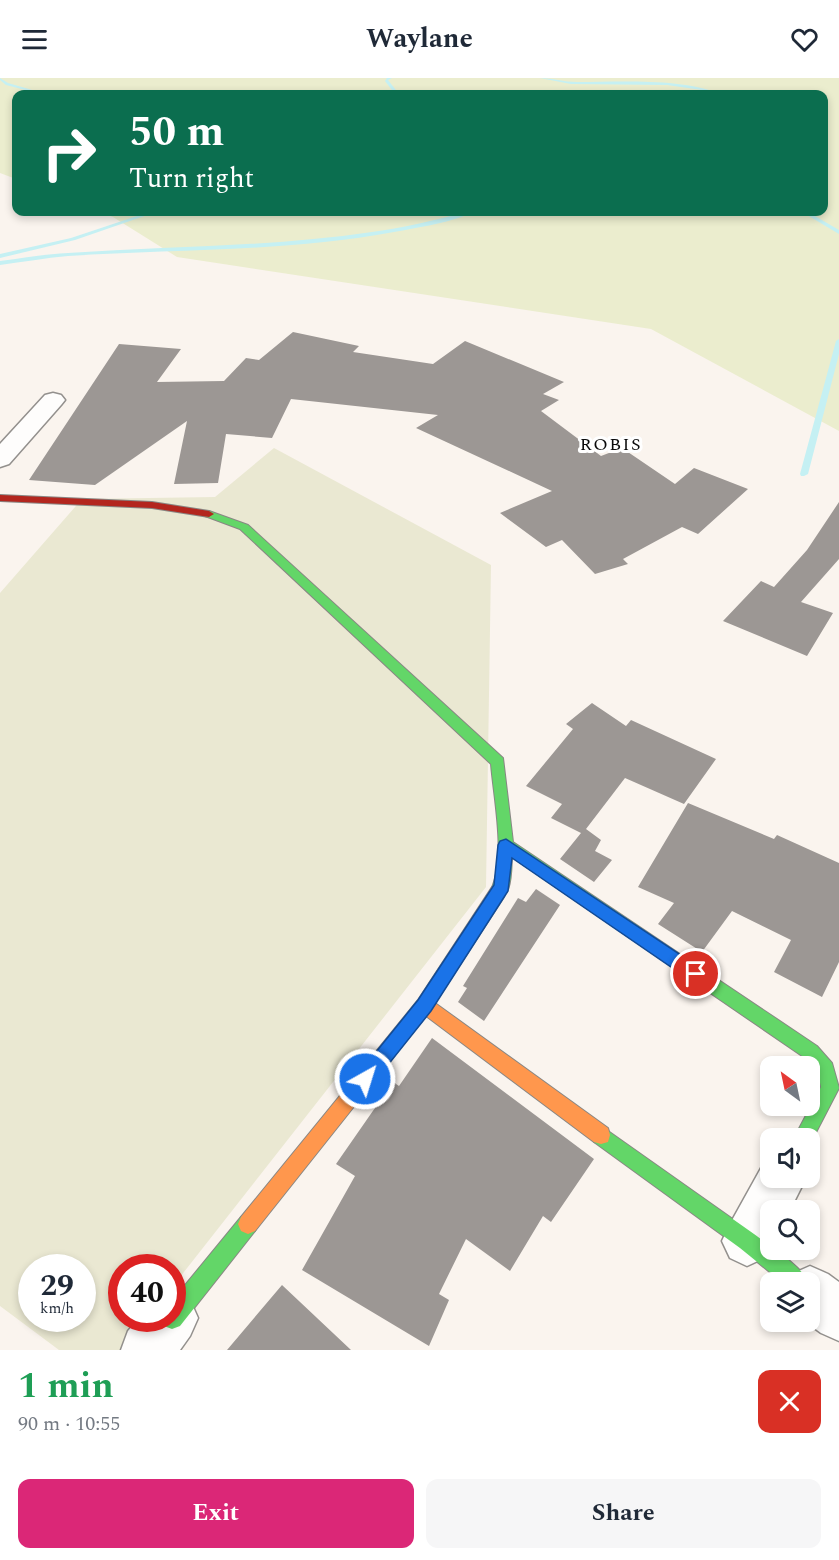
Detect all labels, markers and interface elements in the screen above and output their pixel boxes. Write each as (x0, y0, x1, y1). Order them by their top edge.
text: Waylane (366, 18, 473, 60)
icon: menu (18, 23, 51, 56)
icon: heart (788, 23, 821, 56)
text: 50 m (129, 101, 224, 164)
icon: right (30, 114, 108, 192)
text: Turn right (129, 158, 254, 200)
district label: ROBIS (580, 431, 642, 458)
pin (670, 948, 721, 999)
icon: arrive (679, 957, 712, 990)
position arrow (333, 1047, 397, 1111)
north arrow (760, 1056, 820, 1116)
map controls (760, 1056, 820, 1332)
button: sound (760, 1128, 820, 1188)
button: search (760, 1200, 820, 1260)
speed limit sign: 40 (108, 1254, 186, 1332)
text: 29 (40, 1263, 74, 1309)
button: layers (760, 1272, 820, 1332)
text: km/h (40, 1297, 74, 1320)
text: 1 min (18, 1359, 114, 1414)
button: close (758, 1370, 821, 1433)
text: 90 m · 10:55 (18, 1409, 120, 1439)
button: Exit (18, 1479, 414, 1548)
button: Share (426, 1479, 821, 1548)

